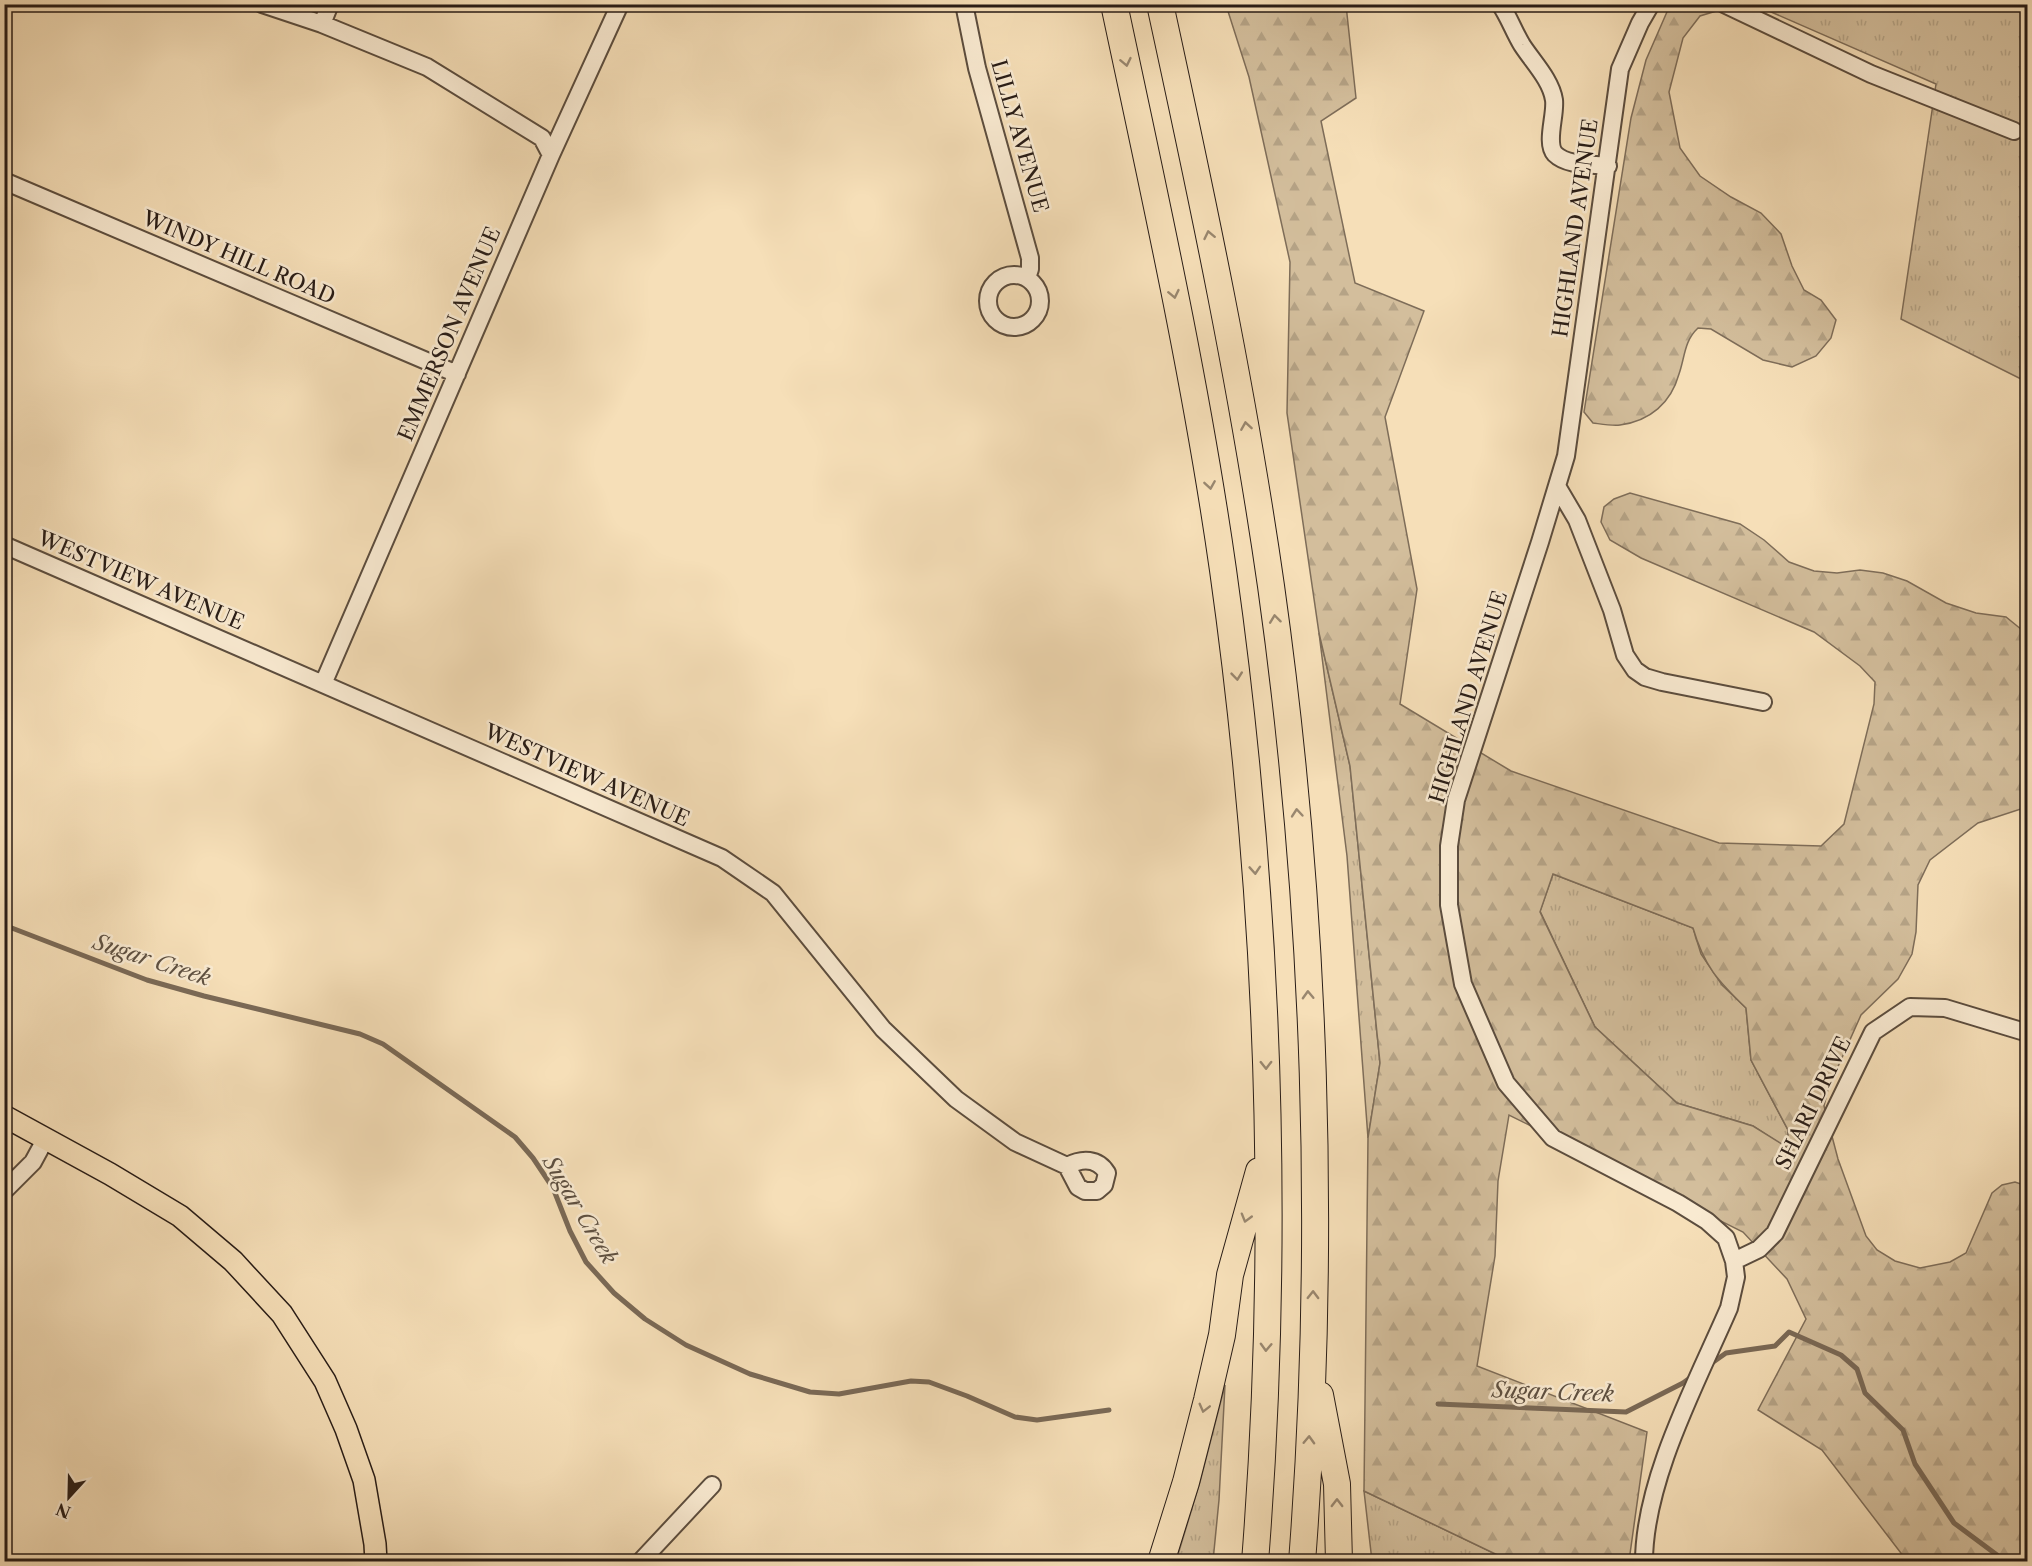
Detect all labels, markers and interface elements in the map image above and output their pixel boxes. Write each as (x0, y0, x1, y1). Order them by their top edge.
one-way arrow (1119, 56, 1132, 66)
street label: LILLY AVENUE (986, 57, 1054, 215)
street label: HIGHLAND AVENUE (1547, 117, 1603, 339)
street label: WINDY HILL ROAD (138, 205, 339, 309)
street label: EMMERSON AVENUE (393, 223, 505, 445)
one-way arrow (1203, 230, 1216, 240)
one-way arrow (1167, 288, 1180, 298)
one-way arrow (1240, 421, 1252, 431)
one-way arrow (1203, 480, 1216, 490)
street label: WESTVIEW AVENUE (33, 525, 248, 635)
street label: HIGHLAND AVENUE (1424, 588, 1512, 806)
one-way arrow (1269, 614, 1282, 623)
one-way arrow (1230, 671, 1242, 681)
street label: WESTVIEW AVENUE (480, 718, 693, 832)
one-way arrow (1291, 808, 1304, 817)
one-way arrow (1249, 866, 1262, 875)
water label: Sugar Creek (88, 928, 215, 992)
one-way arrow (1302, 991, 1315, 1000)
street label: SHARI DRIVE (1770, 1033, 1856, 1173)
one-way arrow (1259, 1060, 1272, 1069)
water label: Sugar Creek (536, 1149, 623, 1270)
one-way arrow (1241, 1212, 1253, 1223)
one-way arrow (1307, 1291, 1319, 1300)
one-way arrow (1260, 1342, 1272, 1351)
water label: Sugar Creek (1490, 1376, 1615, 1408)
one-way arrow (1199, 1403, 1212, 1413)
one-way arrow (1302, 1436, 1315, 1445)
north arrow (39, 1467, 99, 1527)
text: N (53, 1499, 74, 1523)
one-way arrow (1331, 1499, 1343, 1508)

